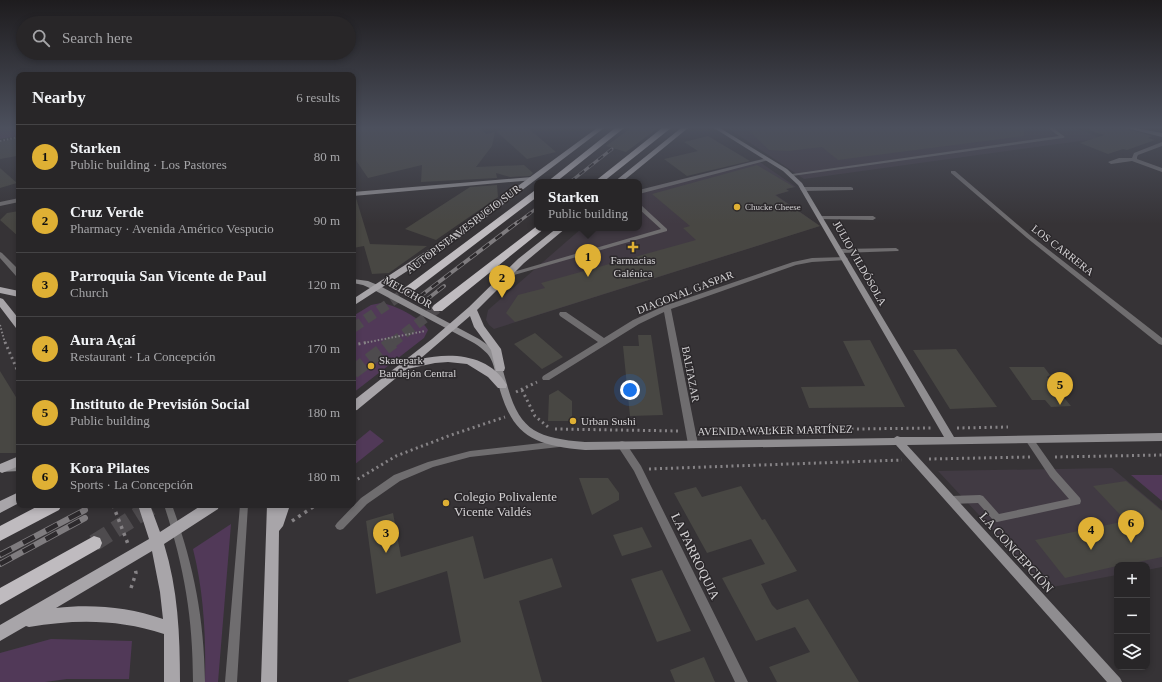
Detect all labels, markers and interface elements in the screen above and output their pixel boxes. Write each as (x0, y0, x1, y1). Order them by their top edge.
search box (16, 16, 356, 60)
icon: search (30, 27, 52, 49)
text: Search here (62, 30, 132, 46)
text: Nearby (32, 88, 86, 107)
text: 6 results (296, 90, 340, 105)
text: Starken (70, 140, 121, 156)
text: 1 (42, 149, 48, 164)
text: 80 m (314, 149, 340, 164)
text: Public building · Los Pastores (70, 157, 227, 172)
popup (534, 179, 642, 231)
street label: AUTOPISTA VESPUCIO SUR (404, 182, 523, 276)
text: Starken (548, 189, 599, 205)
marker: Chucke Cheese (732, 202, 742, 212)
place label: Chucke Cheese (745, 202, 801, 212)
text: Cruz Verde (70, 204, 144, 220)
text: Public building (548, 206, 628, 221)
text: 2 (42, 213, 48, 228)
text: 90 m (314, 213, 340, 228)
street label: JULIO VILDÓSOLA (831, 218, 889, 308)
text: Pharmacy · Avenida Américo Vespucio (70, 221, 274, 236)
street label: LOS CARRERA (1030, 222, 1096, 278)
marker: Farmacias Galénica (628, 242, 638, 252)
pin: 1 (575, 244, 601, 277)
place label: Farmacias Galénica (610, 254, 656, 279)
pin: 2 (489, 265, 515, 298)
text: Parroquia San Vicente de Paul (70, 268, 266, 284)
street label: DIAGONAL GASPAR (635, 268, 736, 316)
street label: MELCHOR (382, 274, 435, 311)
text: 3 (42, 277, 48, 292)
text: 120 m (307, 277, 340, 292)
text: Church (70, 285, 108, 300)
text: Aura Açaí (70, 332, 135, 348)
text: 4 (42, 341, 48, 356)
text: 170 m (307, 341, 340, 356)
street label: BALTAZAR (680, 345, 702, 404)
text: Restaurant · La Concepción (70, 349, 215, 364)
place label: Skatepark Bandejón Central (379, 354, 456, 379)
marker: Skatepark Bandejón Central (366, 361, 376, 371)
pin: 5 (1047, 372, 1073, 405)
your location (620, 380, 640, 400)
text: Instituto de Previsión Social (70, 396, 249, 412)
text: 5 (42, 405, 48, 420)
text: 180 m (307, 405, 340, 420)
text: Public building (70, 413, 150, 428)
place label: Urban Sushi (581, 415, 636, 427)
marker: Urban Sushi (568, 416, 578, 426)
street label: AVENIDA WALKER MARTÍNEZ (697, 423, 853, 437)
text: Kora Pilates (70, 460, 150, 476)
text: 6 (42, 469, 48, 484)
text: 180 m (307, 469, 340, 484)
text: Sports · La Concepción (70, 477, 193, 492)
place label: Colegio Polivalente Vicente Valdés (454, 489, 557, 519)
marker: Colegio Polivalente Vicente Valdés (441, 498, 451, 508)
street label: LA CONCEPCIÓN (977, 509, 1057, 596)
street label: LA PARROQUIA (668, 510, 723, 603)
pin: 6 (1118, 510, 1144, 543)
pin: 4 (1078, 517, 1104, 550)
pin: 3 (373, 520, 399, 553)
map controls (1114, 562, 1150, 670)
button: + (1114, 562, 1150, 598)
button: − (1114, 598, 1150, 634)
button: layers (1114, 634, 1150, 670)

